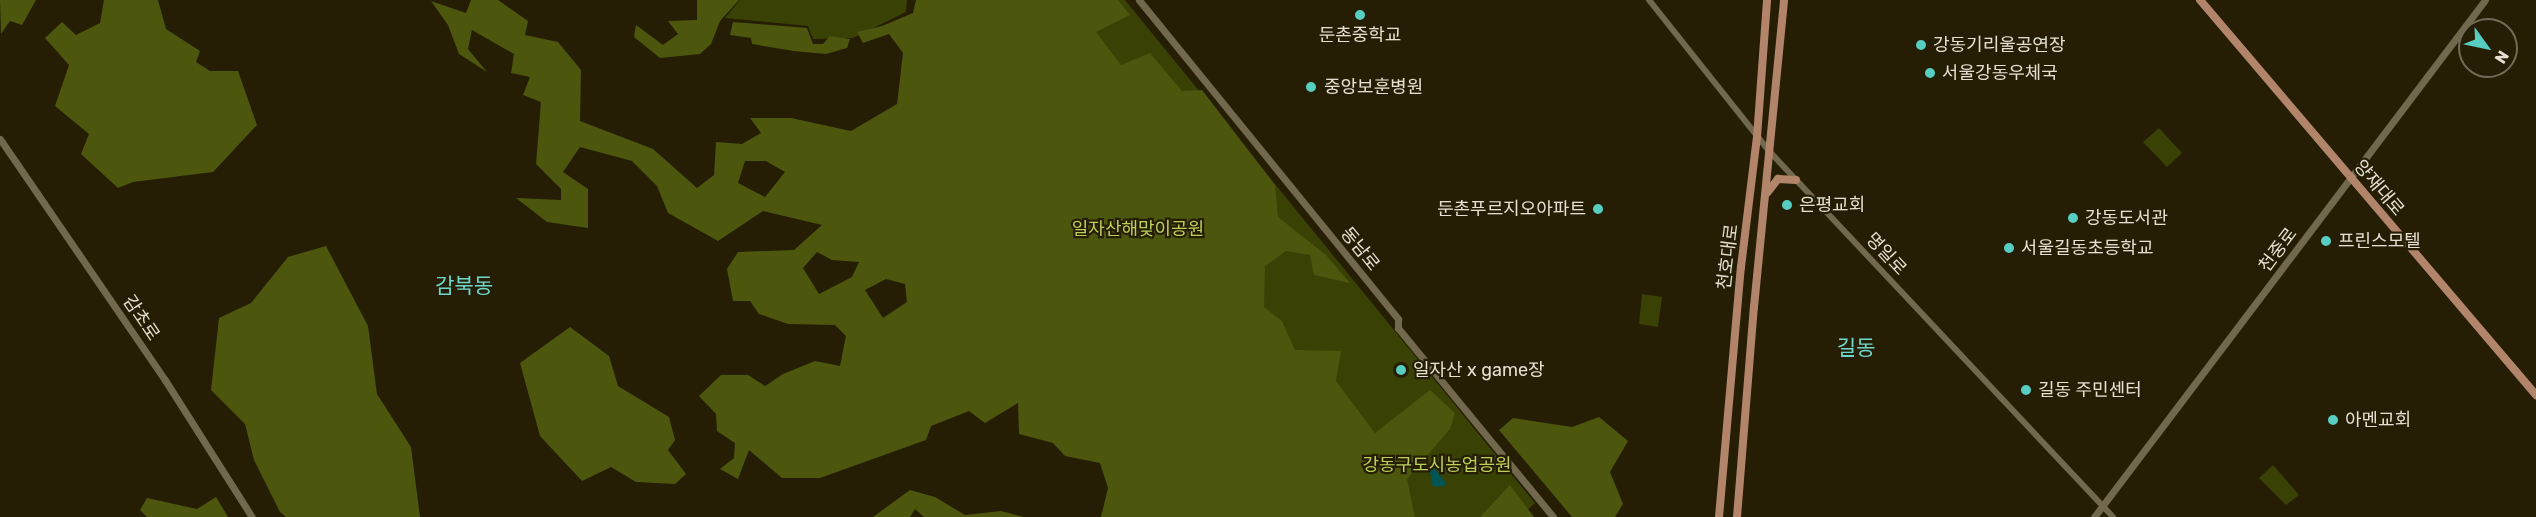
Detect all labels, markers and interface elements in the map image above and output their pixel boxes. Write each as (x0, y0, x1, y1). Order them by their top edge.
marker: 둔촌중학교 (1353, 8, 1367, 22)
north arrow (2458, 18, 2518, 78)
place label: 둔촌중학교 (1319, 24, 1401, 46)
place label: 강동기리울공연장 (1933, 34, 2065, 56)
marker: 강동기리울공연장 (1914, 38, 1928, 52)
text: N (2491, 47, 2513, 67)
place label: 서울강동우체국 (1942, 62, 2058, 84)
marker: 서울강동우체국 (1923, 66, 1937, 80)
place label: 중앙보훈병원 (1324, 76, 1423, 98)
marker: 중앙보훈병원 (1302, 78, 1320, 96)
street label: 양재대로 (2349, 156, 2409, 220)
place label: 은평교회 (1799, 194, 1865, 216)
place label: 둔촌푸르지오아파트 (1437, 198, 1586, 220)
marker: 은평교회 (1780, 198, 1794, 212)
marker: 둔촌푸르지오아파트 (1591, 202, 1605, 216)
place label: 강동도서관 (2085, 207, 2168, 229)
marker: 강동도서관 (2066, 211, 2080, 225)
park label: 일자산해맞이공원 (1072, 218, 1204, 240)
street label: 동남로 (1336, 223, 1384, 275)
street label: 천호대로 (1713, 223, 1743, 291)
street label: 천중로 (2254, 224, 2302, 276)
street label: 명일로 (1861, 228, 1911, 280)
place label: 프린스모텔 (2338, 230, 2421, 252)
marker: 프린스모텔 (2319, 234, 2333, 248)
place label: 서울길동초등학교 (2021, 237, 2153, 259)
marker: 서울길동초등학교 (2002, 241, 2016, 255)
district label: 감북동 (435, 273, 493, 299)
street label: 감초로 (118, 291, 164, 345)
district label: 길동 (1837, 335, 1875, 361)
place label: 일자산 x game장 (1413, 359, 1545, 381)
marker: 일자산 x game장 (1394, 363, 1408, 377)
place label: 길동 주민센터 (2038, 379, 2142, 401)
marker: 길동 주민센터 (2019, 383, 2033, 397)
place label: 아멘교회 (2345, 409, 2411, 431)
marker: 아멘교회 (2326, 413, 2340, 427)
park label: 강동구도시농업공원 (1362, 454, 1512, 476)

